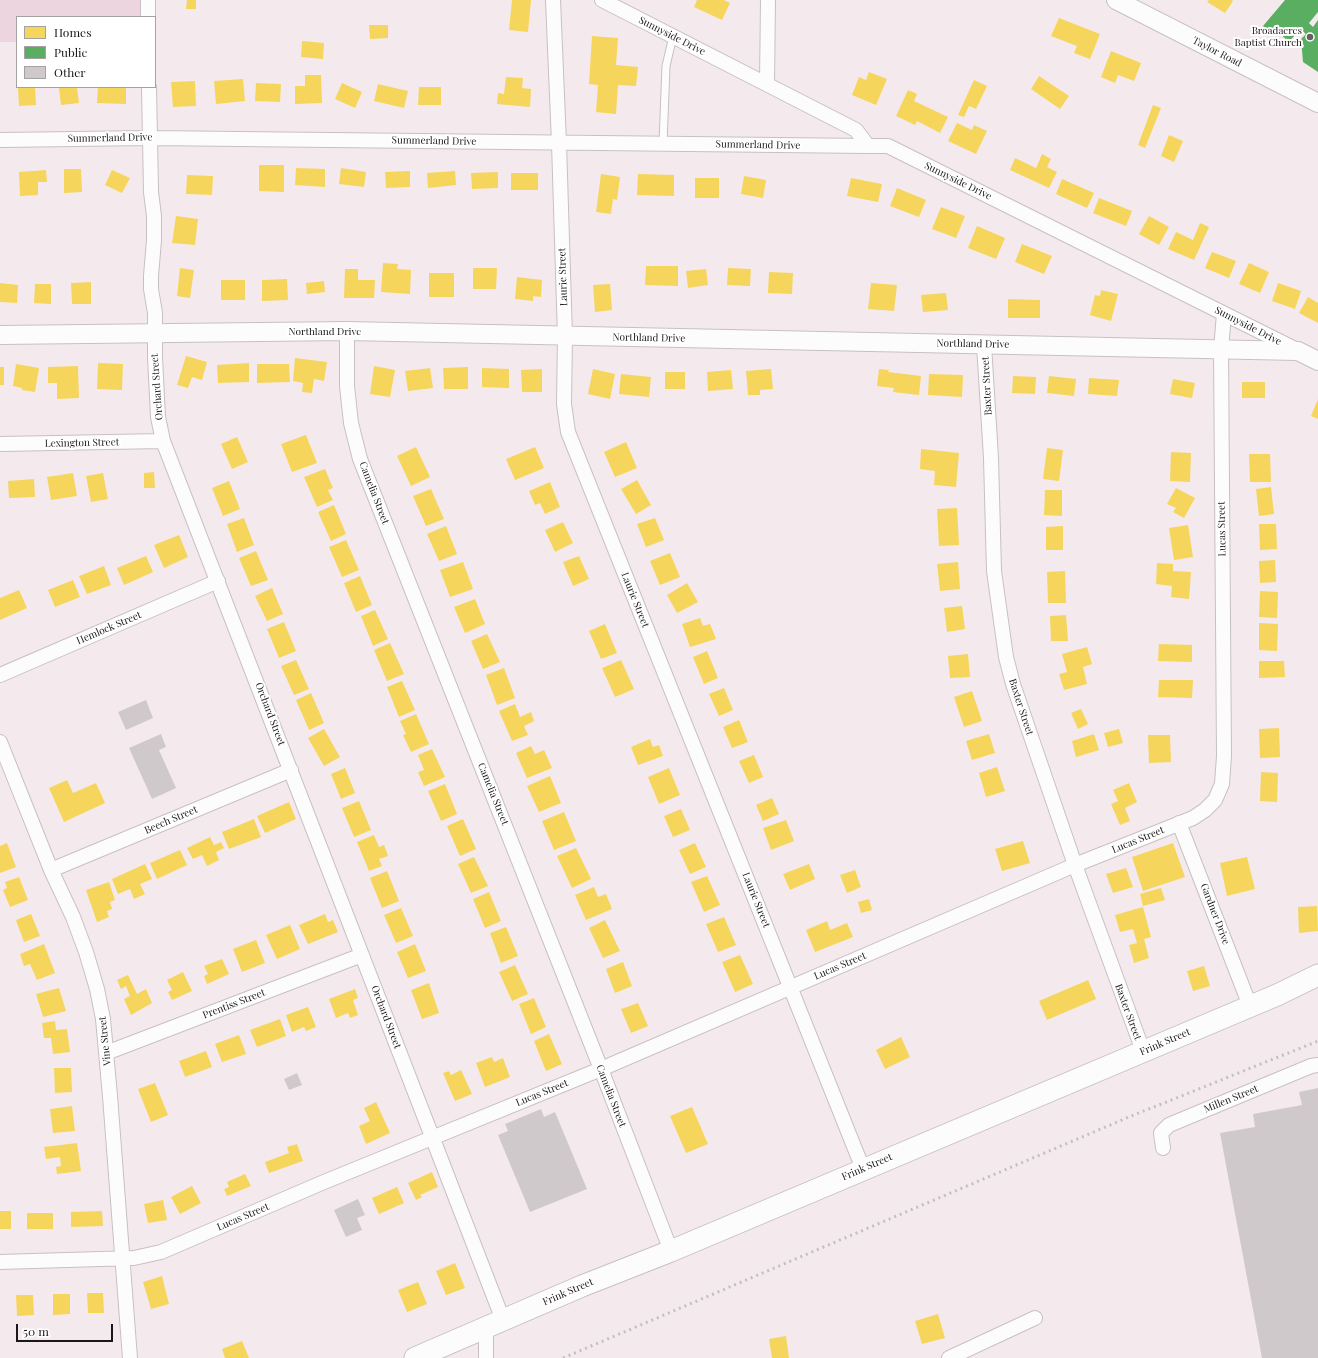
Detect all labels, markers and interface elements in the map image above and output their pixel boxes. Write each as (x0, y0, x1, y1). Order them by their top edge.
street label: Sunnyside Drive (637, 14, 707, 58)
legend (16, 16, 156, 88)
text: Homes (54, 24, 92, 40)
place label: Broadacres Baptist Church (1234, 25, 1302, 48)
marker: Broadacres Baptist Church (1305, 32, 1315, 42)
street label: Taylor Road (1190, 34, 1244, 70)
text: Public (54, 44, 87, 60)
text: Other (54, 64, 86, 80)
street label: Summerland Drive (67, 131, 153, 145)
street label: Summerland Drive (391, 134, 477, 148)
street label: Summerland Drive (715, 138, 801, 152)
street label: Sunnyside Drive (922, 160, 994, 202)
street label: Laurie Street (556, 248, 570, 306)
street label: Sunnyside Drive (1213, 304, 1283, 348)
street label: Northland Drive (289, 326, 361, 338)
street label: Northland Drive (612, 331, 686, 345)
street label: Northland Drive (936, 337, 1010, 351)
street label: Orchard Street (149, 353, 165, 421)
street label: Baxter Street (979, 356, 995, 416)
street label: Lexington Street (45, 436, 119, 450)
street label: Camelia Street (357, 460, 391, 526)
street label: Lucas Street (1216, 501, 1228, 557)
street label: Laurie Street (618, 571, 652, 629)
street label: Hemlock Street (75, 609, 143, 647)
street label: Baxter Street (1006, 677, 1036, 737)
street label: Orchard Street (252, 681, 288, 747)
street label: Camelia Street (475, 761, 511, 827)
street label: Beech Street (143, 803, 199, 837)
street label: Lucas Street (1110, 824, 1166, 856)
street label: Laurie Street (739, 871, 773, 929)
street label: Gardner Drive (1198, 882, 1232, 946)
street label: Lucas Street (812, 950, 868, 982)
street label: Baxter Street (1112, 982, 1144, 1042)
street label: Orchard Street (368, 984, 404, 1050)
street label: Prentiss Street (201, 987, 267, 1021)
street label: Vine Street (96, 1016, 114, 1066)
street label: Frink Street (1138, 1026, 1192, 1058)
street label: Camelia Street (594, 1063, 628, 1129)
street label: Lucas Street (514, 1077, 570, 1109)
street label: Millen Street (1202, 1083, 1260, 1115)
street label: Frink Street (840, 1151, 894, 1183)
street label: Lucas Street (215, 1201, 271, 1233)
street label: Frink Street (541, 1276, 595, 1308)
scale bar (18, 1316, 115, 1342)
text: 50 m (23, 1323, 49, 1339)

